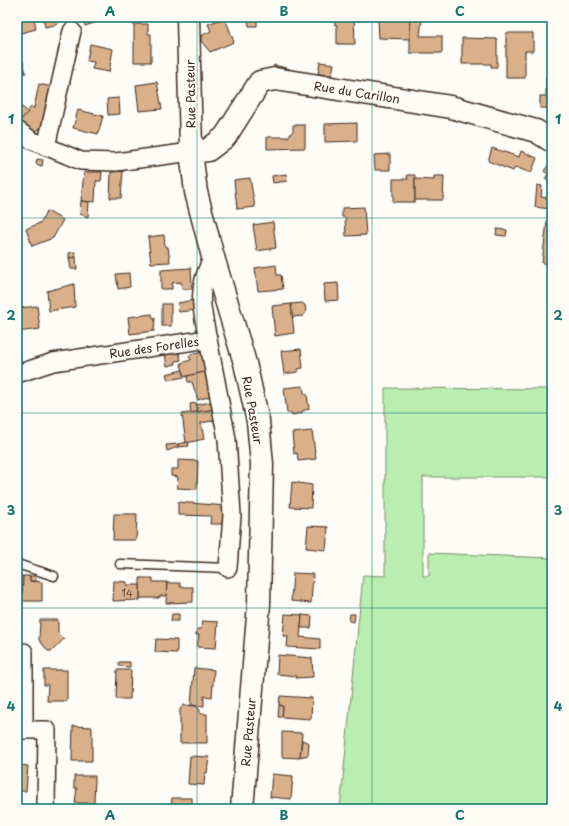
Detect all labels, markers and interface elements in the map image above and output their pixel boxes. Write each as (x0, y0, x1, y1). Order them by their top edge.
text: A (105, 1, 115, 20)
text: B (280, 1, 289, 20)
text: C (455, 1, 465, 20)
street label: Rue Pasteur (180, 59, 200, 129)
street label: Rue du Carillon (313, 76, 401, 108)
text: 1 (8, 109, 14, 128)
text: 1 (555, 109, 561, 128)
text: 2 (6, 305, 16, 324)
text: 2 (553, 305, 563, 324)
street label: Rue des Forelles (108, 332, 201, 362)
street label: Rue Pasteur (238, 375, 268, 446)
text: 3 (7, 500, 16, 519)
text: 3 (554, 500, 563, 519)
house number: 14 (121, 585, 133, 600)
text: 4 (7, 696, 16, 715)
text: 4 (554, 696, 563, 715)
street label: Rue Pasteur (236, 697, 260, 767)
text: A (105, 805, 115, 824)
text: B (280, 805, 289, 824)
text: C (455, 805, 465, 824)

